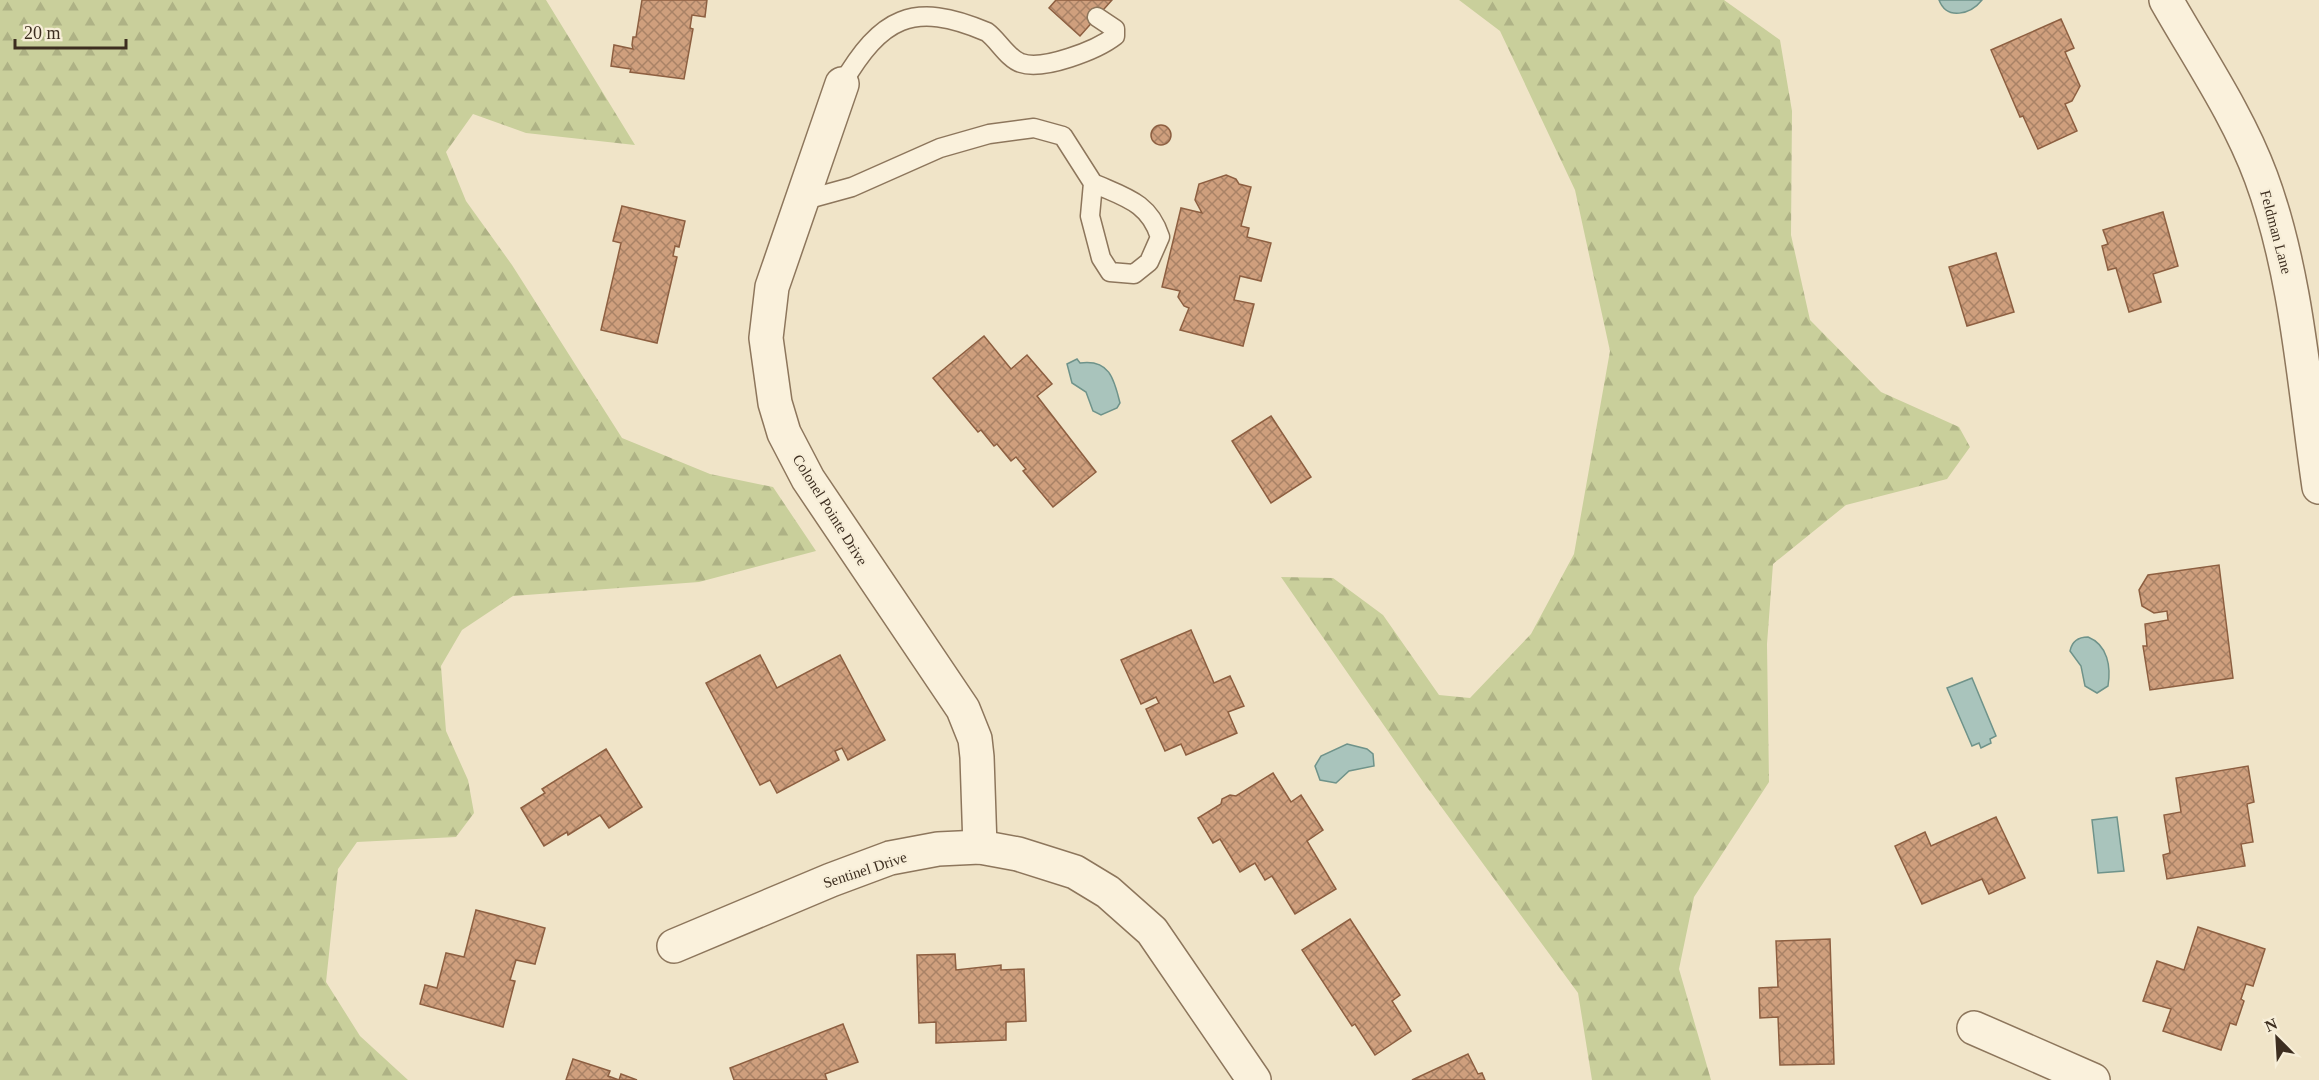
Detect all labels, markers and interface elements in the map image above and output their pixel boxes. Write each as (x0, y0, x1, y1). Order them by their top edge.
scale bar (15, 12, 126, 50)
text: 20 m (24, 23, 61, 43)
street label: Feldman Lane (2257, 188, 2295, 276)
street label: Colonel Pointe Drive (789, 452, 871, 569)
street label: Sentinel Drive (821, 849, 909, 891)
north arrow (2247, 1008, 2307, 1068)
text: N (2262, 1014, 2280, 1035)

